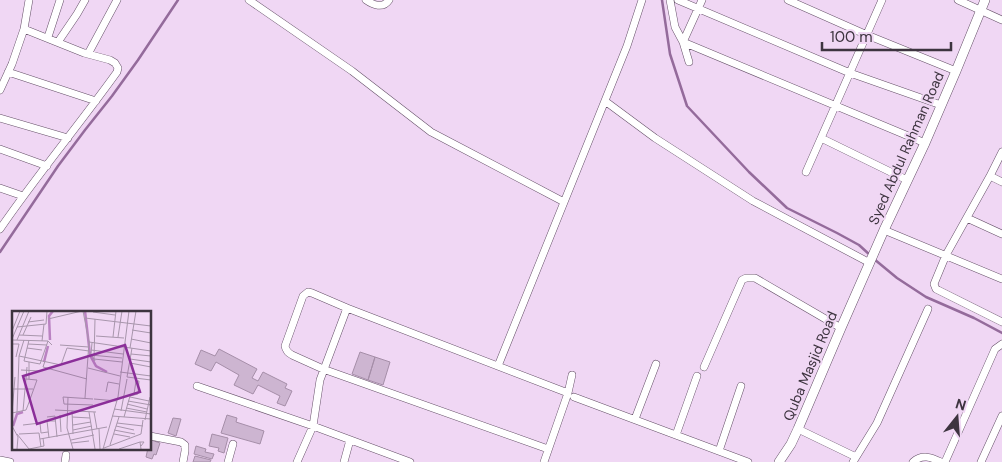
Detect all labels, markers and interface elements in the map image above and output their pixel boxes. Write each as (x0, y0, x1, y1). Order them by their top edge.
scale bar (822, 20, 951, 52)
text: 100 m (830, 27, 873, 47)
street label: Syed Abdul Rahman Road (864, 69, 948, 227)
street label: Quba Masjid Road (779, 309, 841, 423)
inset map (12, 311, 151, 450)
north arrow (932, 392, 982, 442)
text: N (953, 394, 968, 415)

